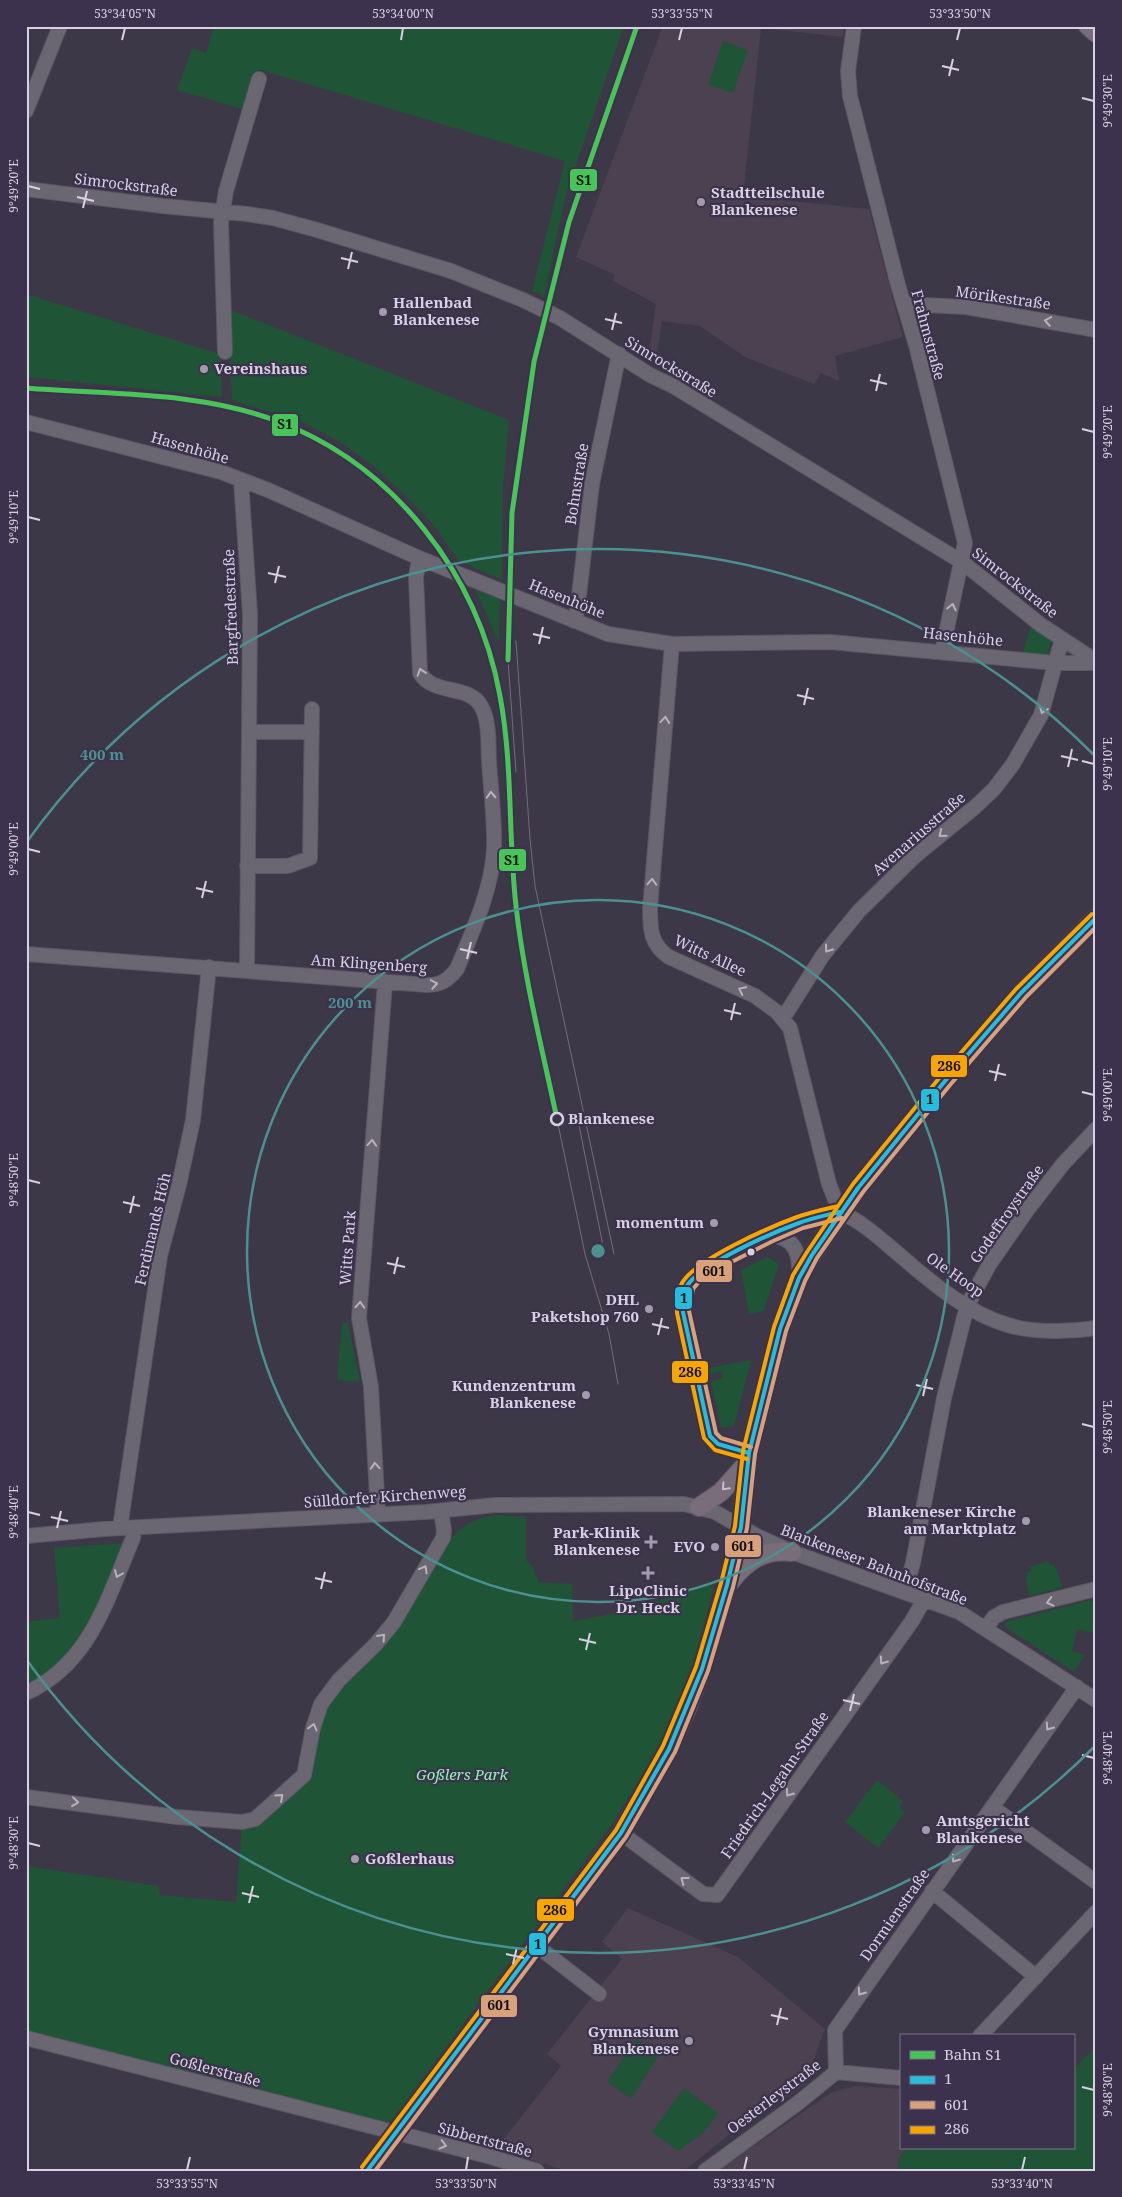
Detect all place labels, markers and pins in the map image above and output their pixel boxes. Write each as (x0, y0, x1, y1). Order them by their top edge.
place label: Stadtteilschule Blankenese (711, 182, 825, 219)
marker: Stadtteilschule Blankenese (695, 196, 707, 208)
place label: Hallenbad Blankenese (393, 292, 480, 329)
marker: Hallenbad Blankenese (377, 306, 389, 318)
place label: Vereinshaus (214, 358, 307, 378)
marker: Vereinshaus (198, 363, 210, 375)
place label: Blankenese (568, 1108, 655, 1128)
marker: Blankenese (550, 1112, 564, 1126)
place label: momentum (616, 1212, 704, 1232)
marker: momentum (708, 1217, 720, 1229)
centre of rings (589, 1242, 607, 1260)
unlabelled marker (746, 1247, 756, 1257)
place label: DHL Paketshop 760 (531, 1289, 639, 1326)
marker: DHL Paketshop 760 (643, 1303, 655, 1315)
place label: Kundenzentrum Blankenese (452, 1375, 576, 1412)
marker: Kundenzentrum Blankenese (580, 1389, 592, 1401)
place label: Blankeneser Kirche am Marktplatz (867, 1501, 1016, 1538)
marker: Blankeneser Kirche am Marktplatz (1020, 1515, 1032, 1527)
place label: Park-Klinik Blankenese (553, 1522, 640, 1559)
marker: Park-Klinik Blankenese (644, 1535, 658, 1549)
place label: EVO (674, 1536, 705, 1556)
marker: EVO (709, 1541, 721, 1553)
marker: LipoClinic Dr. Heck (641, 1566, 655, 1580)
place label: LipoClinic Dr. Heck (609, 1580, 687, 1617)
place label: Amtsgericht Blankenese (936, 1810, 1029, 1847)
marker: Amtsgericht Blankenese (920, 1824, 932, 1836)
place label: Goßlerhaus (365, 1848, 454, 1868)
marker: Goßlerhaus (349, 1853, 361, 1865)
place label: Gymnasium Blankenese (588, 2021, 679, 2058)
marker: Gymnasium Blankenese (683, 2035, 695, 2047)

